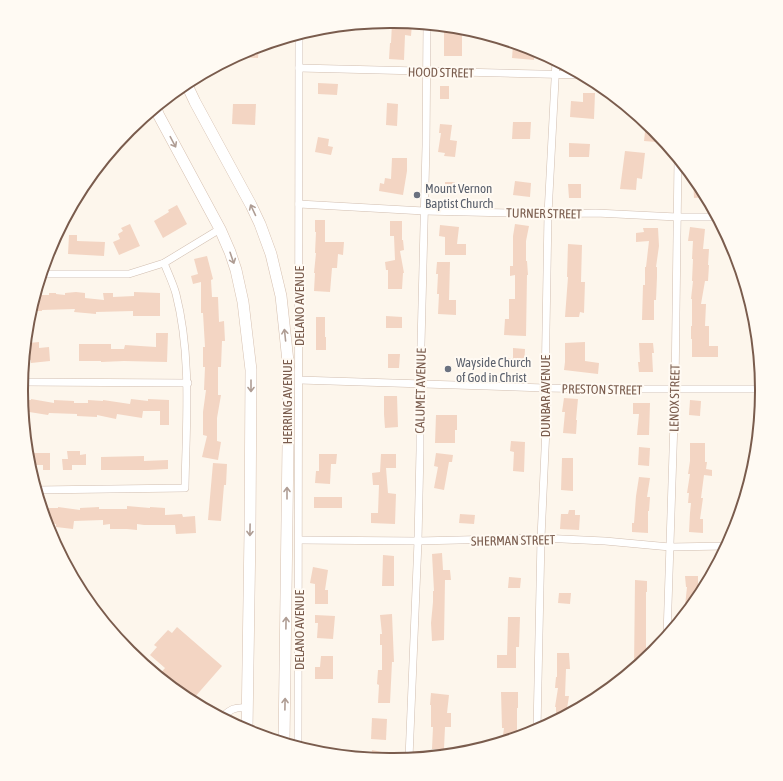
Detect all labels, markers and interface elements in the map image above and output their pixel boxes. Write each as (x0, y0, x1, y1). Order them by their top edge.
street label: HOOD STREET (408, 64, 475, 81)
one-way arrow (170, 136, 178, 148)
place label: Mount Vernon Baptist Church (425, 181, 494, 211)
marker: Mount Vernon Baptist Church (412, 190, 422, 200)
one-way arrow (249, 204, 256, 216)
street label: TURNER STREET (506, 205, 582, 222)
one-way arrow (229, 252, 236, 265)
street label: DELANO AVENUE (292, 265, 307, 346)
one-way arrow (282, 329, 289, 342)
street label: CALUMET AVENUE (412, 348, 429, 434)
street label: DUNBAR AVENUE (538, 354, 553, 437)
place label: Wayside Church of God in Christ (456, 355, 531, 385)
street label: HERRING AVENUE (280, 359, 295, 444)
marker: Wayside Church of God in Christ (443, 364, 453, 374)
street label: LENOX STREET (666, 364, 683, 432)
one-way arrow (247, 379, 255, 392)
street label: PRESTON STREET (561, 381, 643, 398)
one-way arrow (283, 487, 291, 500)
one-way arrow (246, 523, 254, 536)
street label: SHERMAN STREET (471, 532, 555, 549)
street label: DELANO AVENUE (292, 589, 307, 670)
one-way arrow (282, 617, 290, 630)
one-way arrow (281, 698, 289, 711)

